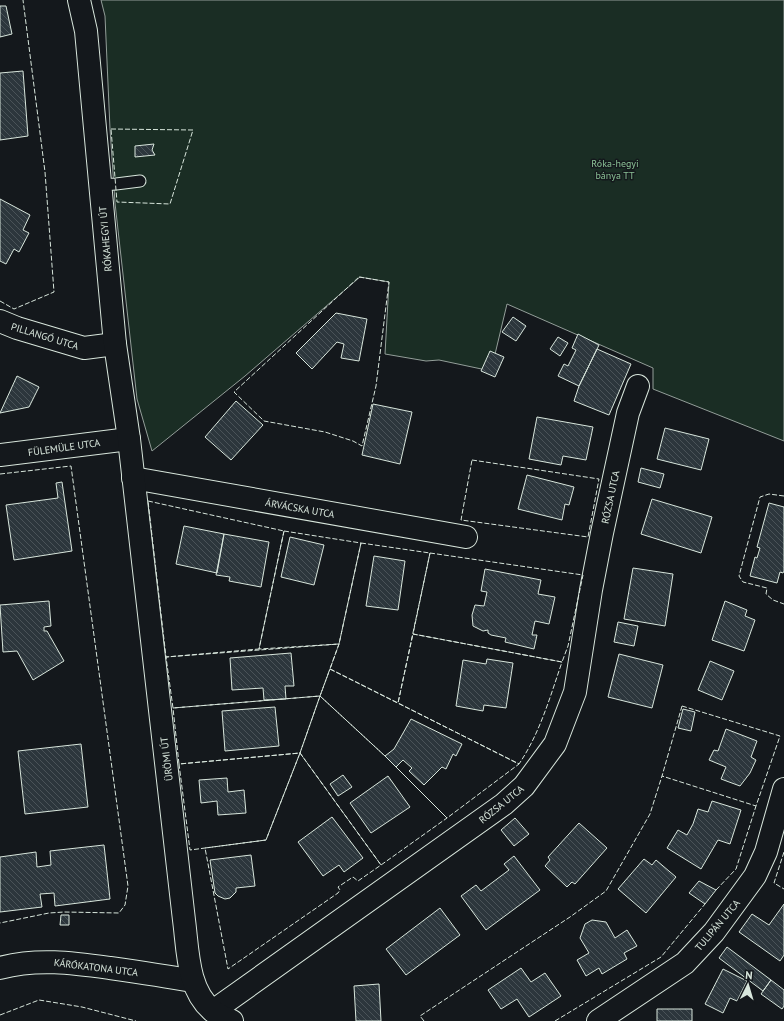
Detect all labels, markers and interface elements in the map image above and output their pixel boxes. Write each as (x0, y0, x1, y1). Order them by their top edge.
park label: Róka-hegyi bánya TT (591, 157, 639, 182)
street label: RÓKAHEGYI ÚT (96, 205, 115, 272)
street label: PILLANGÓ UTCA (9, 320, 80, 353)
street label: FÜLEMÜLE UTCA (27, 436, 101, 459)
street label: RÓZSA UTCA (599, 469, 622, 525)
street label: ÁRVÁCSKA UTCA (264, 496, 336, 521)
street label: ÜRÖMI ÚT (157, 736, 176, 782)
street label: RÓZSA UTCA (476, 782, 526, 826)
street label: TULIPÁN UTCA (692, 897, 743, 954)
street label: KÁRÓKATONA UTCA (53, 956, 139, 979)
north arrow (728, 965, 768, 1005)
text: N (745, 968, 753, 982)

